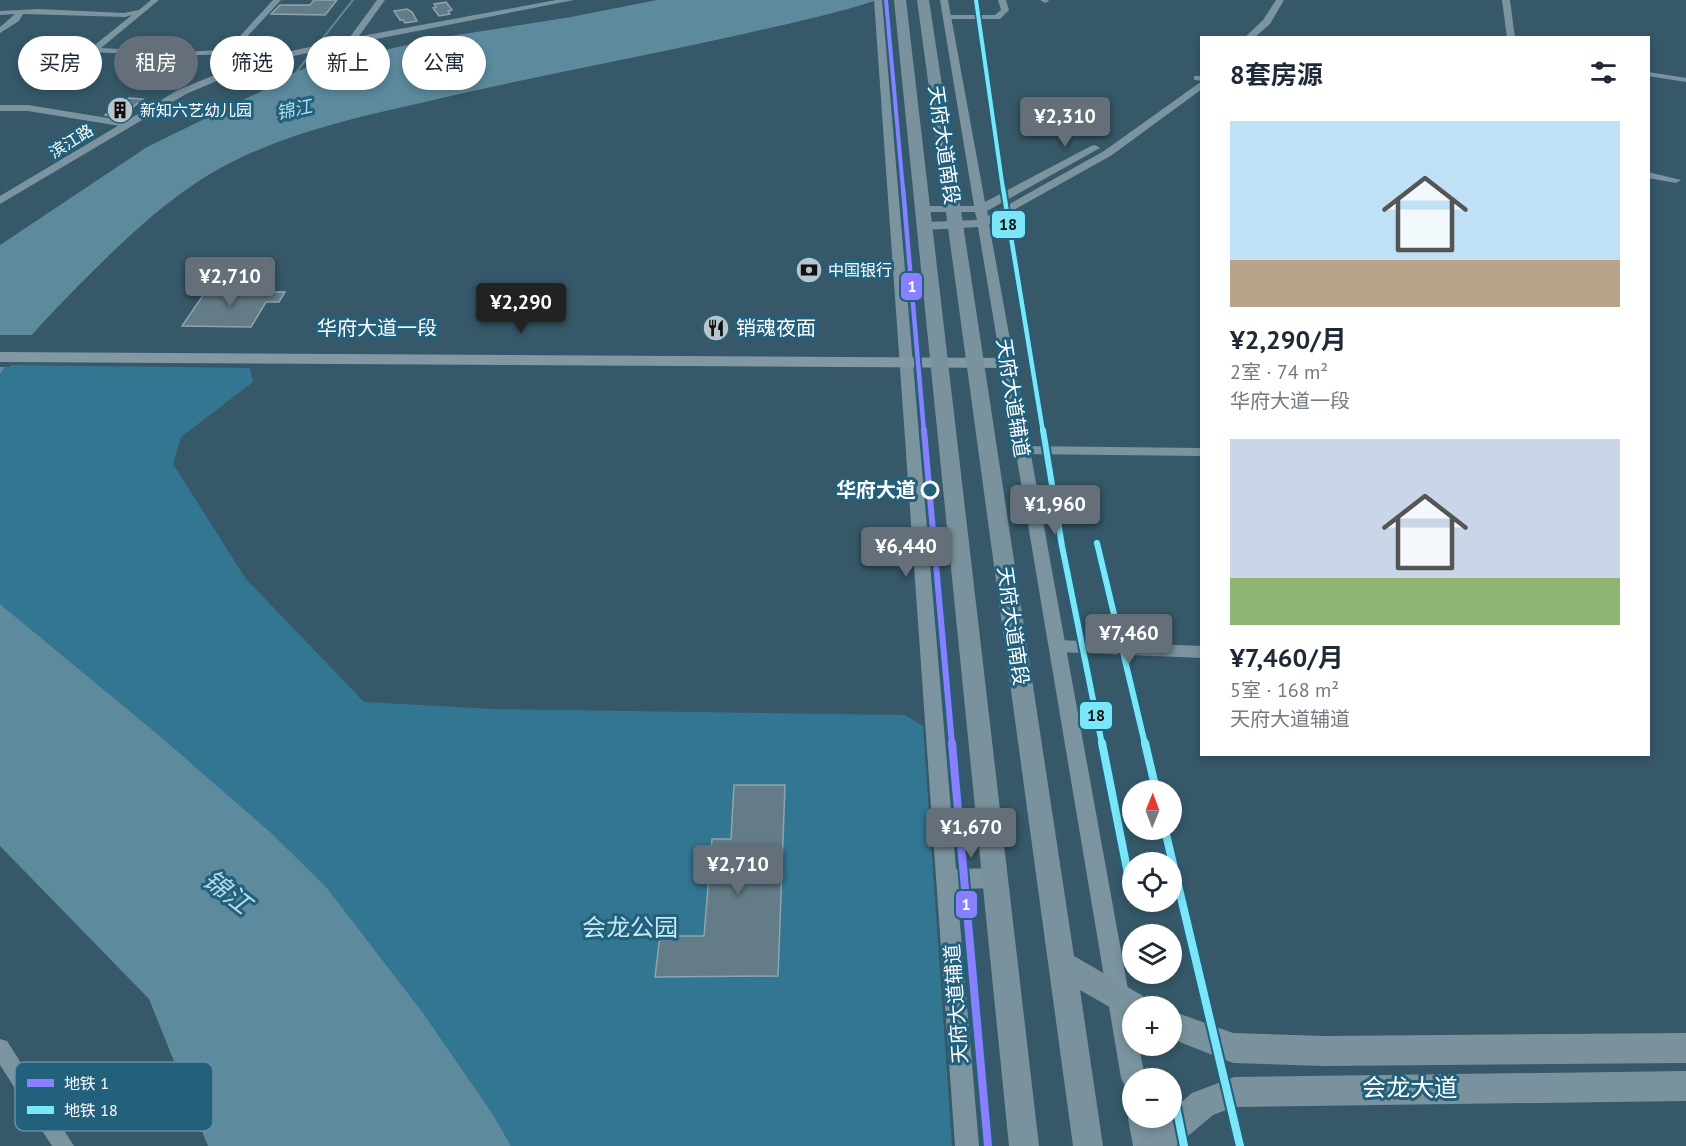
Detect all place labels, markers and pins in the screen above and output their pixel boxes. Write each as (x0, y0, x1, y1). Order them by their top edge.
building icon: 新知六艺幼儿园 (105, 95, 135, 125)
pin: ¥2,310 (1016, 97, 1114, 148)
place label: 新知六艺幼儿园 (140, 100, 252, 120)
bank icon: 中国银行 (794, 255, 824, 285)
pin: ¥2,710 (181, 257, 279, 308)
place label: 中国银行 (828, 260, 892, 280)
pin: ¥2,290 (472, 283, 570, 334)
restaurant icon: 销魂夜面 (701, 313, 731, 343)
place label: 销魂夜面 (736, 315, 816, 341)
place label: 华府大道 (836, 477, 916, 503)
marker: 华府大道 (921, 481, 939, 499)
pin: ¥1,960 (1006, 485, 1104, 536)
pin: ¥6,440 (857, 527, 955, 578)
pin: ¥7,460 (1080, 614, 1178, 665)
pin: ¥1,670 (922, 808, 1020, 859)
pin: ¥2,710 (689, 845, 787, 896)

